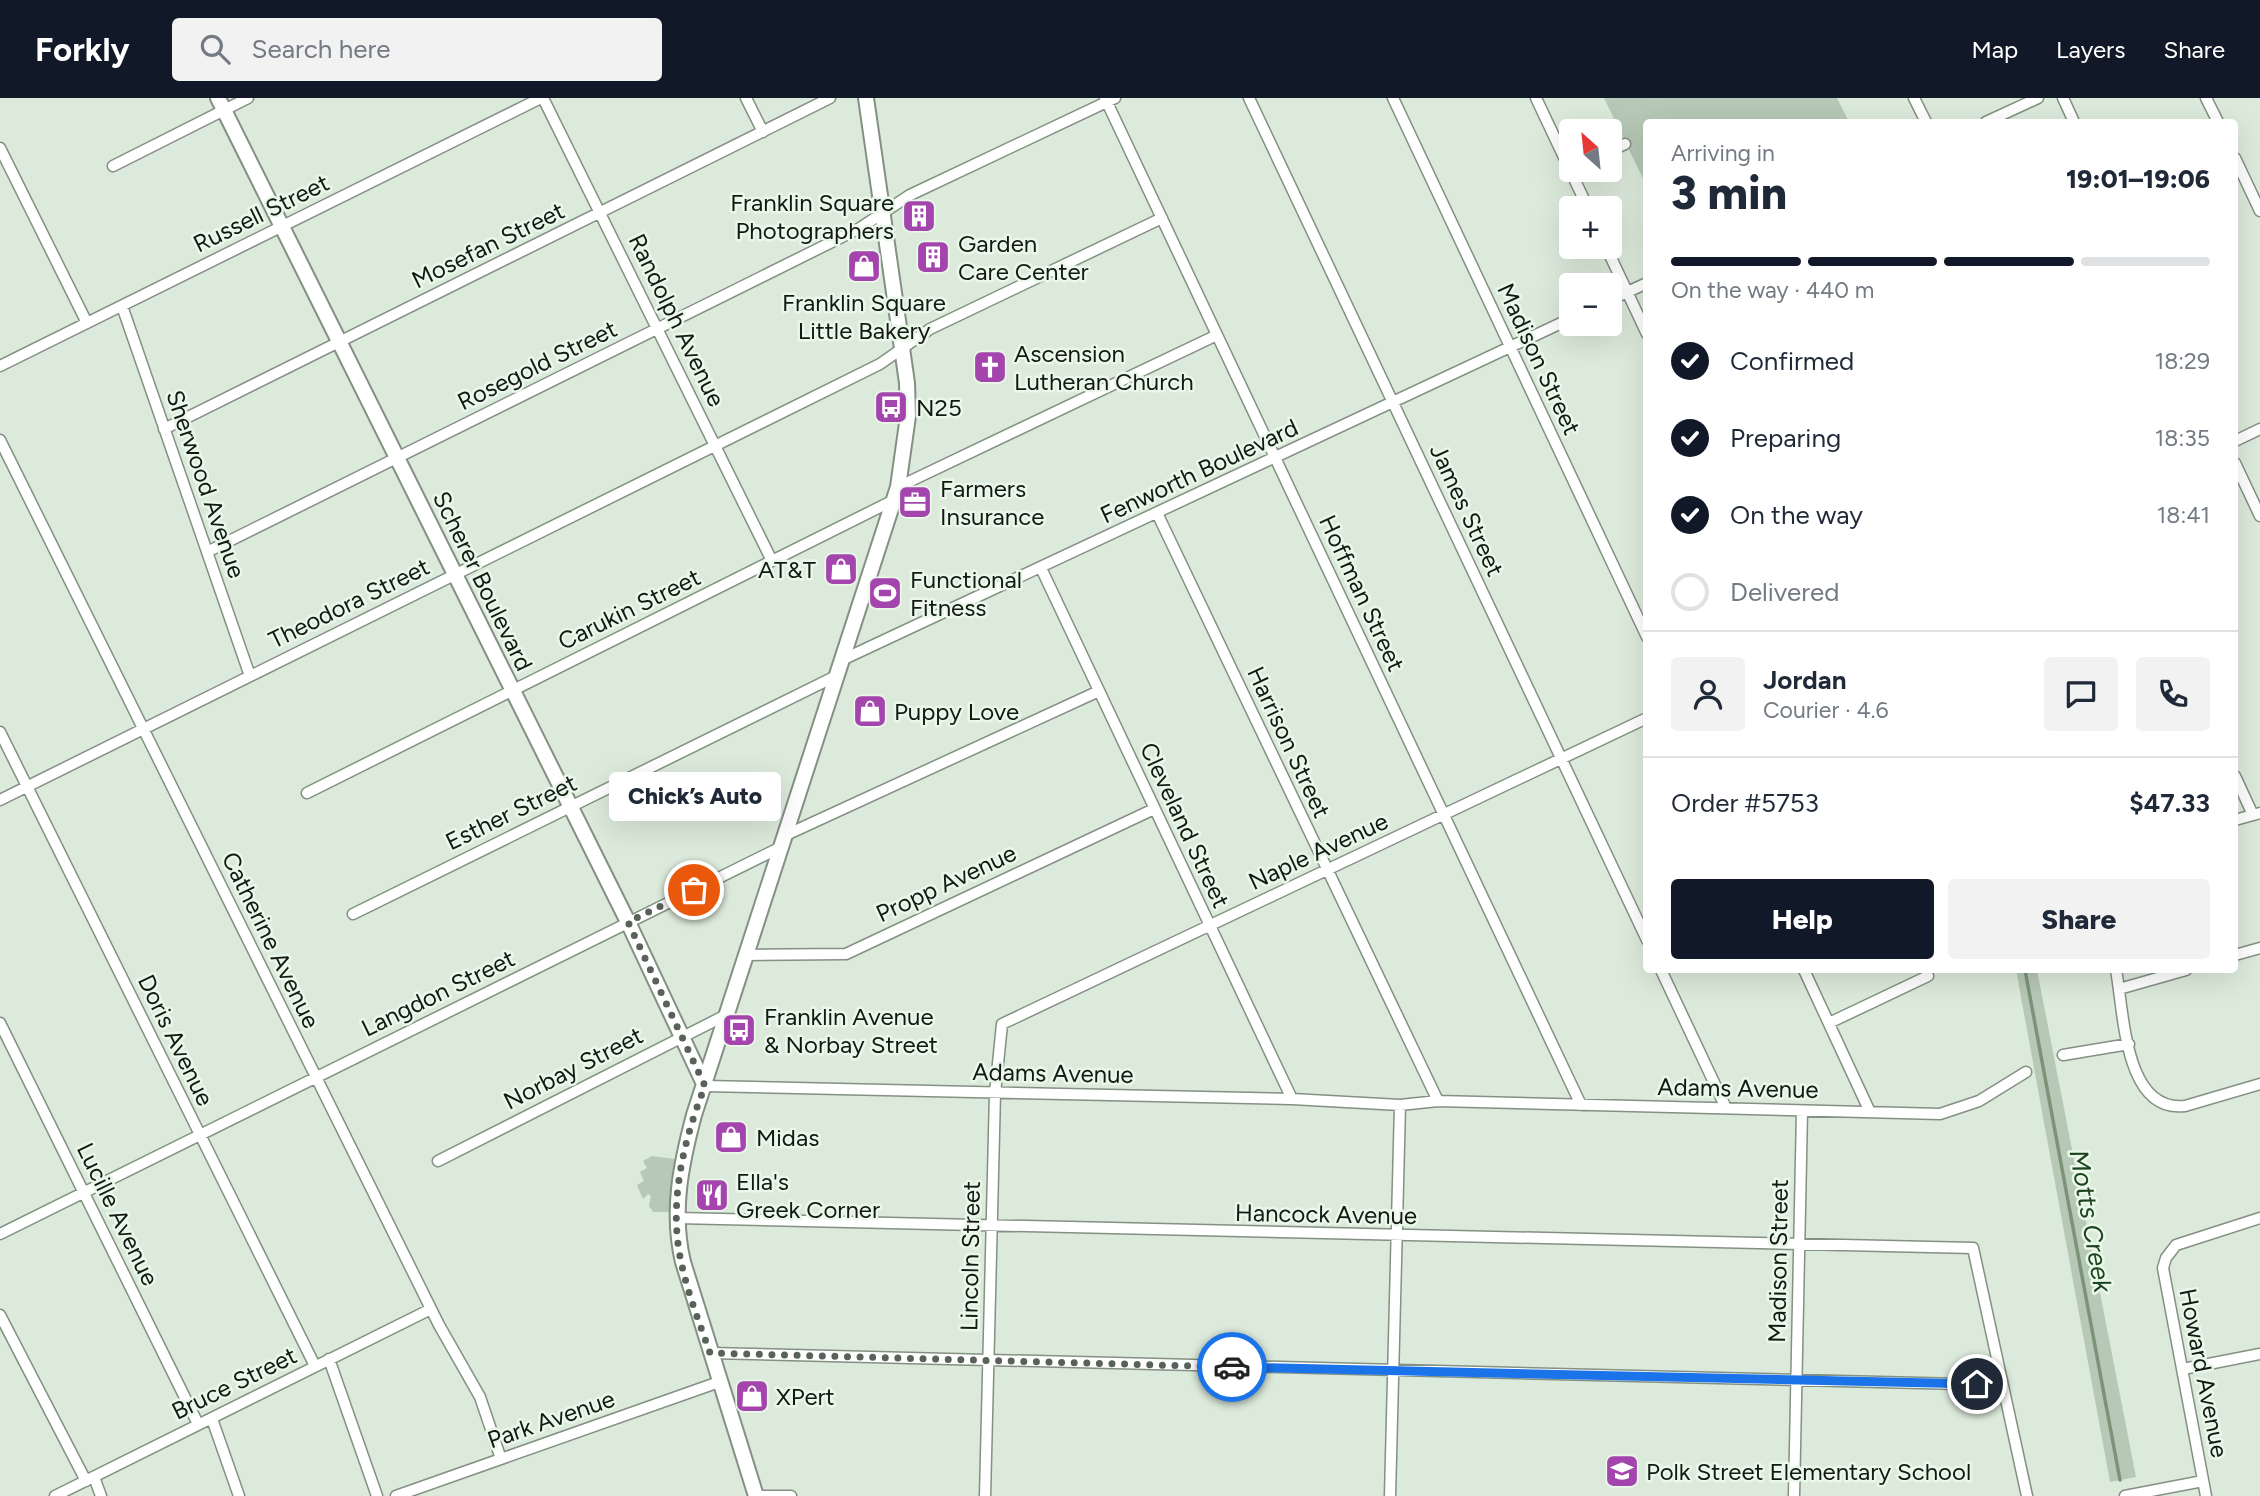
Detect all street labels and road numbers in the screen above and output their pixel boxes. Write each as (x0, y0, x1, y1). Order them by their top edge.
street label: Russell Street (188, 168, 334, 258)
street label: Mosefan Street (407, 196, 569, 294)
street label: Randolph Avenue (623, 229, 731, 411)
street label: Madison Street (1491, 279, 1587, 439)
street label: Rosegold Street (453, 314, 621, 416)
street label: Sherwood Avenue (160, 386, 252, 582)
street label: Fenworth Boulevard (1096, 412, 1302, 530)
street label: James Street (1424, 439, 1510, 581)
street label: Scherer Boulevard (427, 486, 539, 676)
street label: Hoffman Street (1313, 510, 1411, 676)
street label: Theodora Street (264, 552, 434, 654)
street label: Carukin Street (553, 562, 705, 656)
street label: Harrison Street (1241, 662, 1337, 822)
street label: Cleveland Street (1134, 738, 1236, 912)
street label: Esther Street (441, 768, 581, 856)
street label: Naple Avenue (1244, 806, 1392, 896)
street label: Propp Avenue (871, 838, 1021, 928)
street label: Catherine Avenue (216, 847, 326, 1033)
street label: Langdon Street (357, 943, 519, 1043)
street label: Doris Avenue (132, 970, 220, 1110)
street label: Norbay Street (498, 1020, 648, 1116)
street label: Adams Avenue (972, 1057, 1134, 1089)
street label: Adams Avenue (1657, 1072, 1819, 1104)
street label: Lucille Avenue (71, 1138, 165, 1290)
street label: Madison Street (1762, 1179, 1794, 1343)
street label: Lincoln Street (954, 1181, 986, 1331)
street label: Hancock Avenue (1235, 1198, 1417, 1230)
street label: Howard Avenue (2173, 1286, 2235, 1460)
street label: Bruce Street (167, 1340, 301, 1426)
street label: Park Avenue (484, 1384, 618, 1454)

